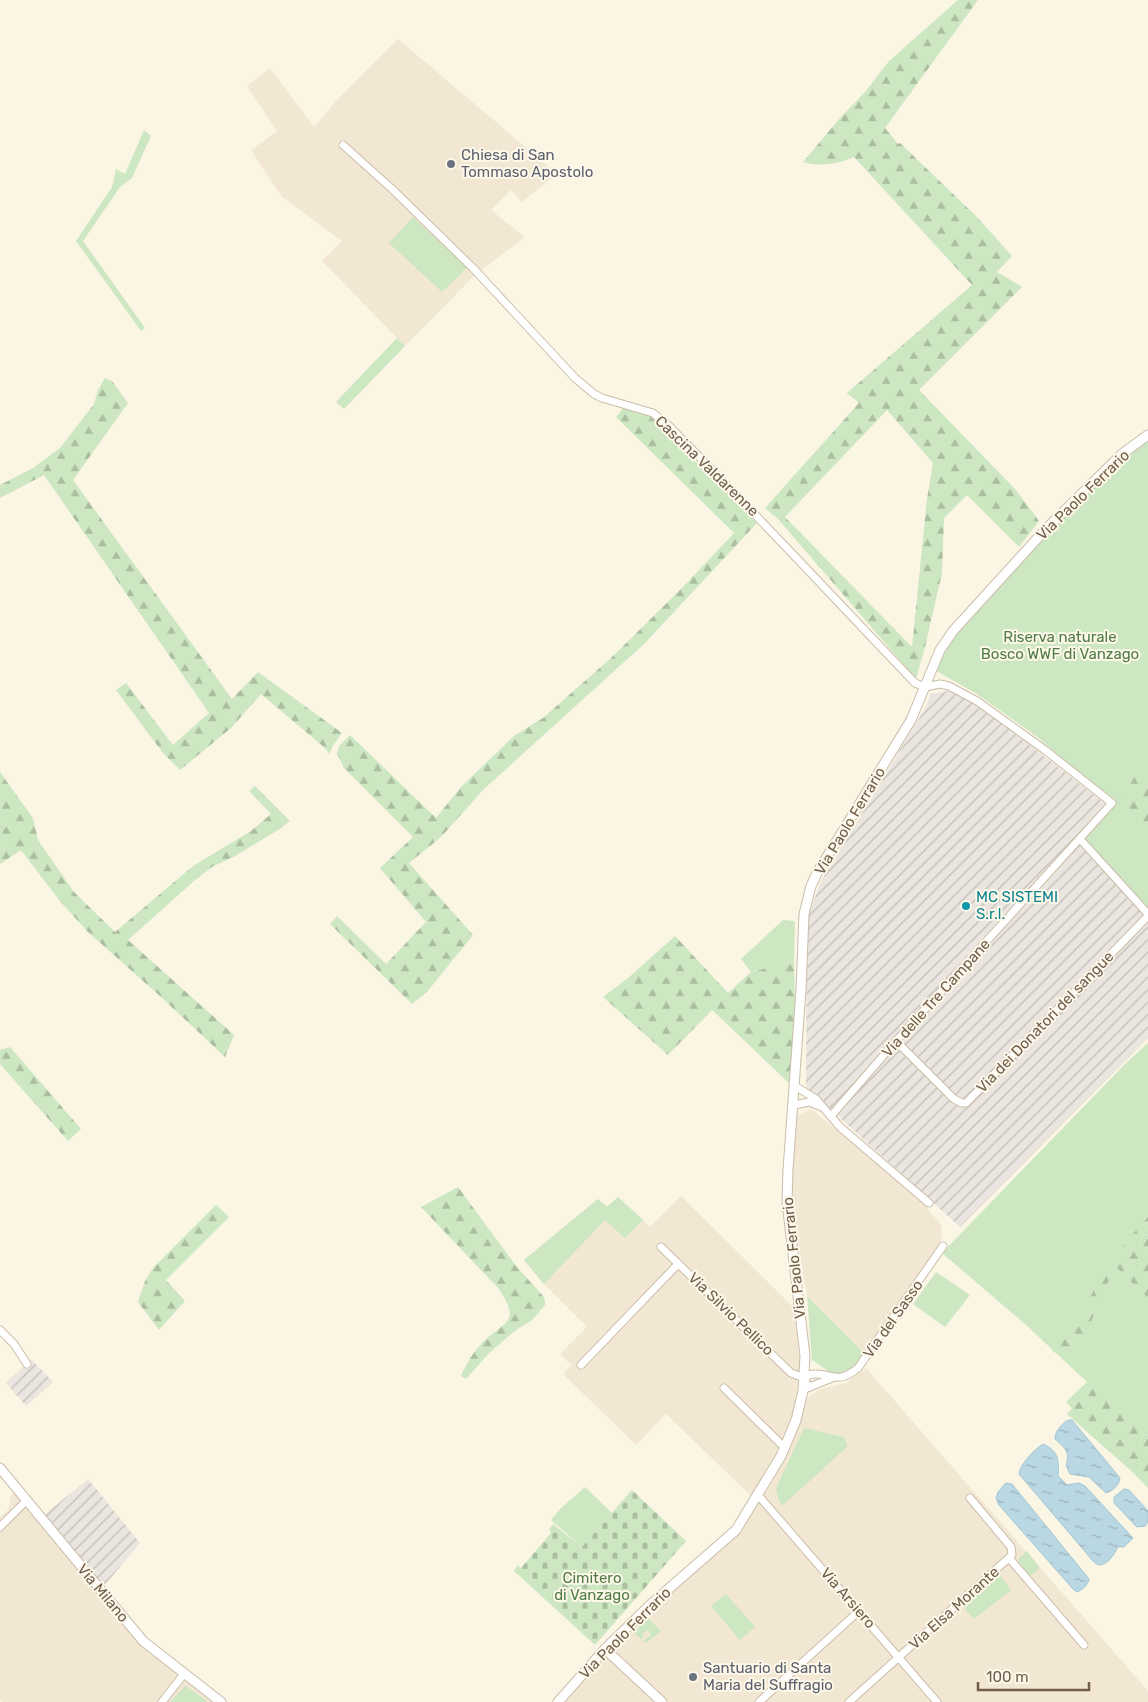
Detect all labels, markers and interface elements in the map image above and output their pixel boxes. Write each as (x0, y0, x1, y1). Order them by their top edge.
place label: Chiesa di San Tommaso Apostolo (461, 146, 593, 181)
marker: Chiesa di San Tommaso Apostolo (445, 158, 457, 170)
street label: Cascina Valdarenne (651, 412, 763, 520)
street label: Via Paolo Ferrario (1033, 446, 1133, 544)
park label: Riserva naturale Bosco WWF di Vanzago (981, 628, 1139, 663)
street label: Via Paolo Ferrario (811, 764, 889, 878)
place label: MC SISTEMI S.r.l. (976, 888, 1058, 923)
marker: MC SISTEMI S.r.l. (960, 900, 972, 912)
street label: Via delle Tre Campane (878, 935, 994, 1061)
street label: Via dei Donatori del sangue (973, 947, 1117, 1097)
street label: Via Paolo Ferrario (779, 1196, 809, 1320)
street label: Via Silvio Pellico (684, 1269, 778, 1359)
street label: Via del Sasso (859, 1276, 927, 1362)
street label: Via Milano (73, 1560, 133, 1626)
street label: Via Elsa Morante (905, 1563, 1003, 1653)
street label: Via Arsiero (817, 1564, 879, 1632)
park label: Cimitero di Vanzago (554, 1569, 630, 1604)
street label: Via Paolo Ferrario (575, 1583, 675, 1683)
place label: Santuario di Santa Maria del Suffragio (703, 1659, 833, 1694)
scale bar (978, 1660, 1089, 1692)
text: 100 m (986, 1668, 1028, 1686)
marker: Santuario di Santa Maria del Suffragio (687, 1671, 699, 1683)

